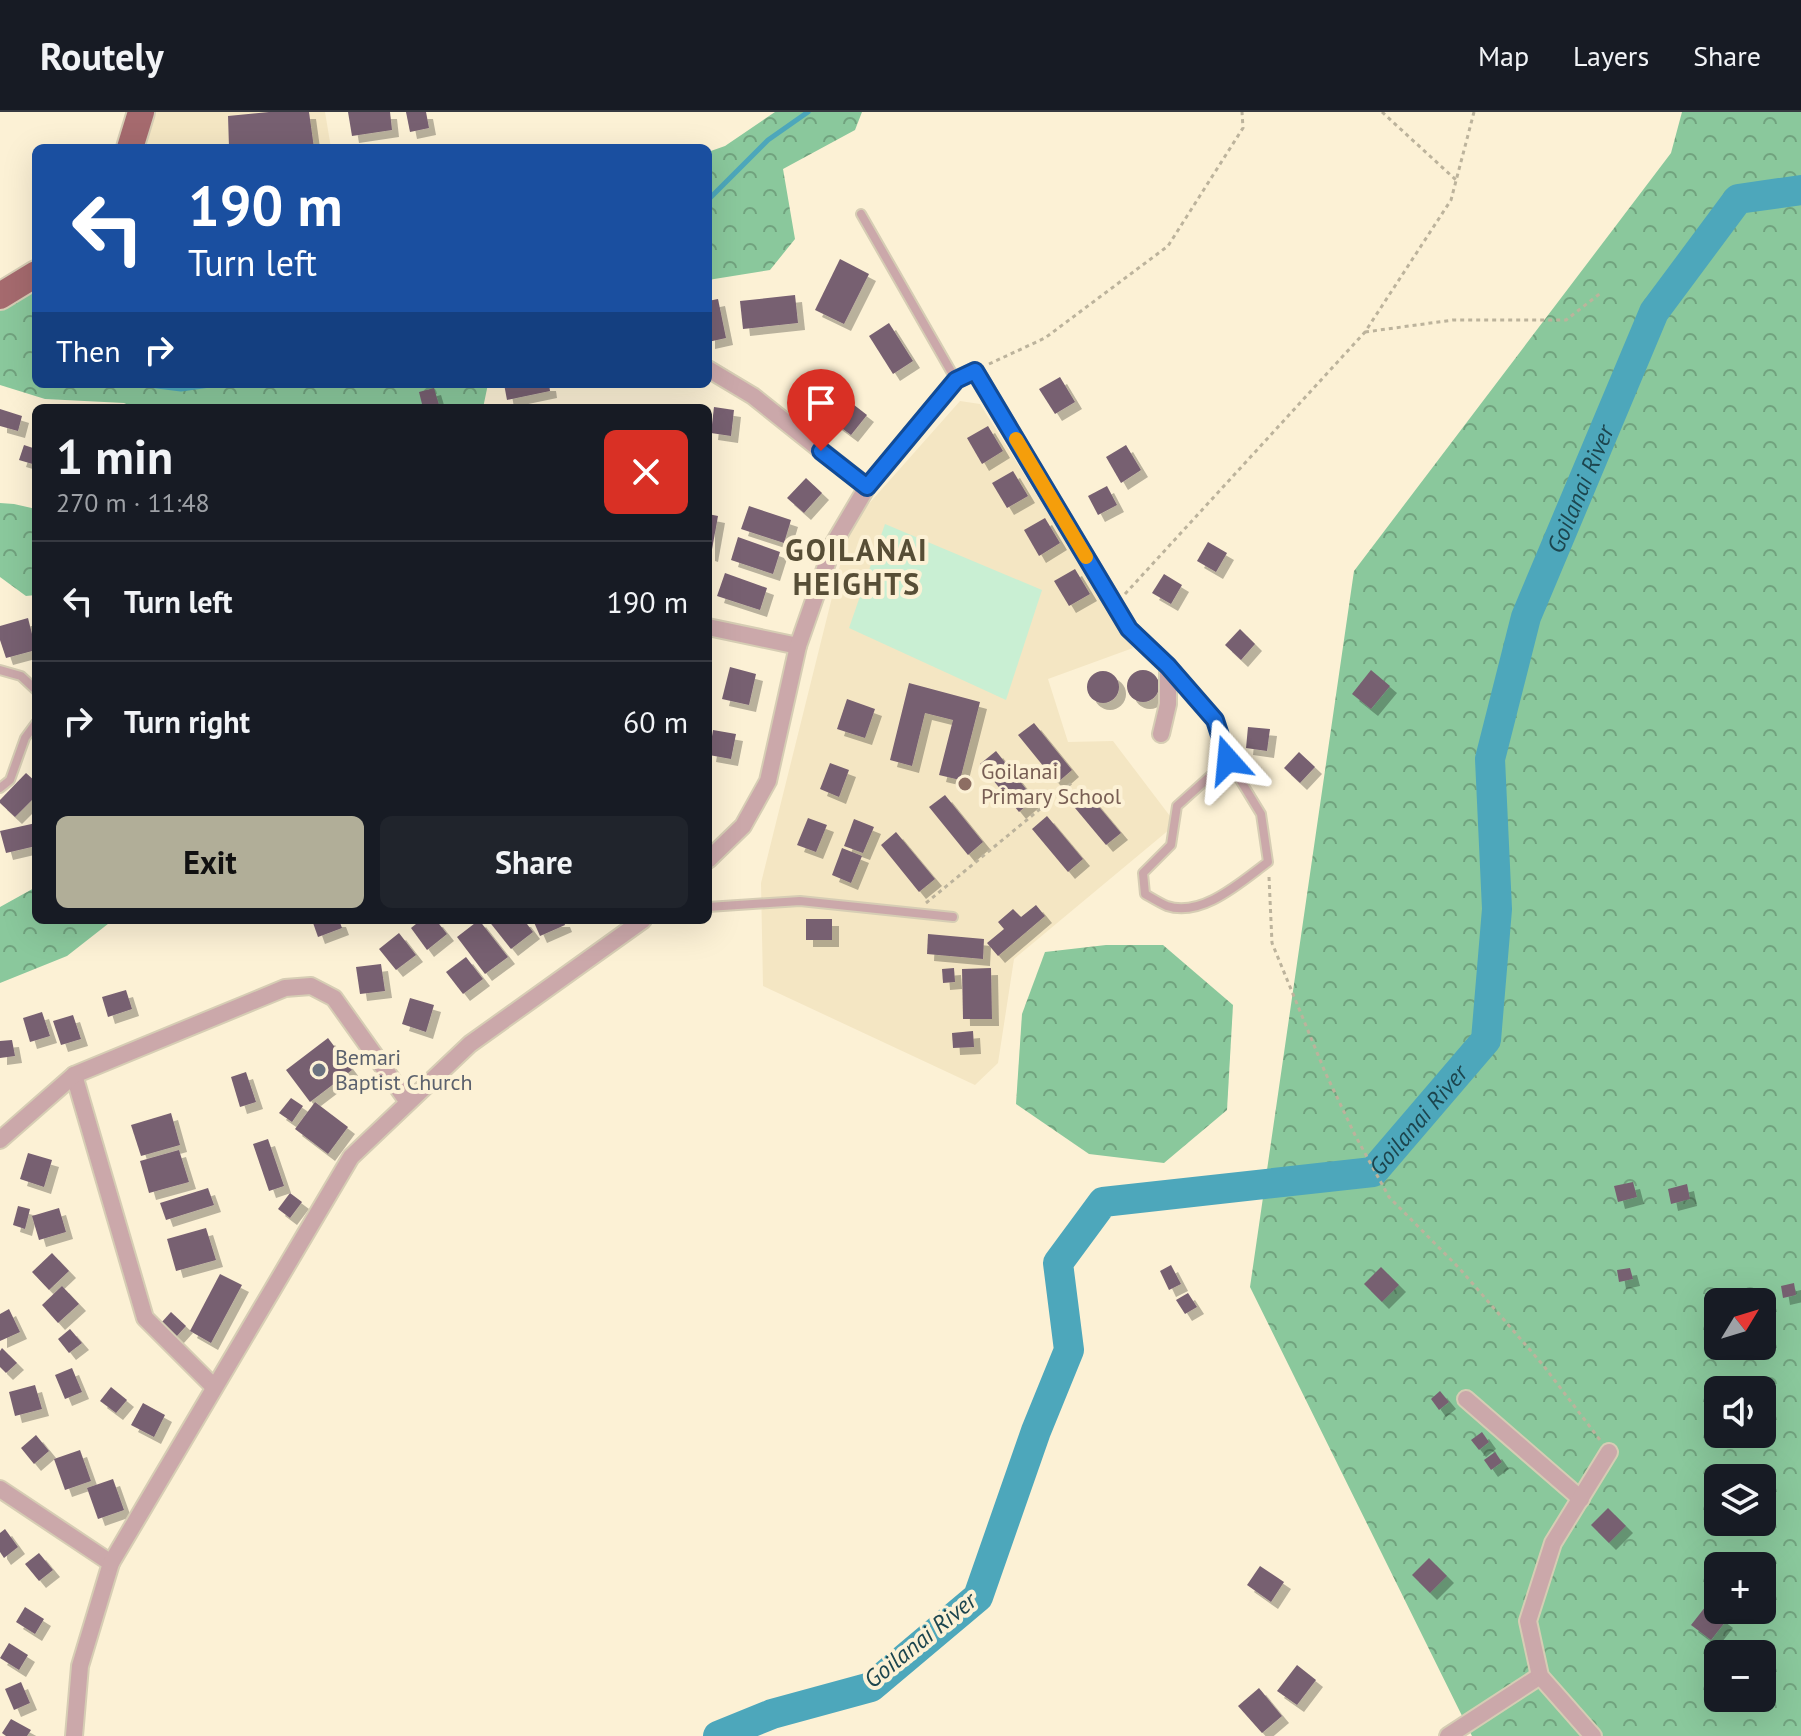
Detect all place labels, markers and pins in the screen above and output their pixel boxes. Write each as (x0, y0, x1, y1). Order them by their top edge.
pin (787, 369, 855, 451)
place label: Goilanai Primary School (981, 757, 1122, 810)
marker: Goilanai Primary School (956, 775, 974, 793)
place label: Bemari Baptist Church (335, 1043, 473, 1096)
marker: Bemari Baptist Church (310, 1061, 328, 1079)

